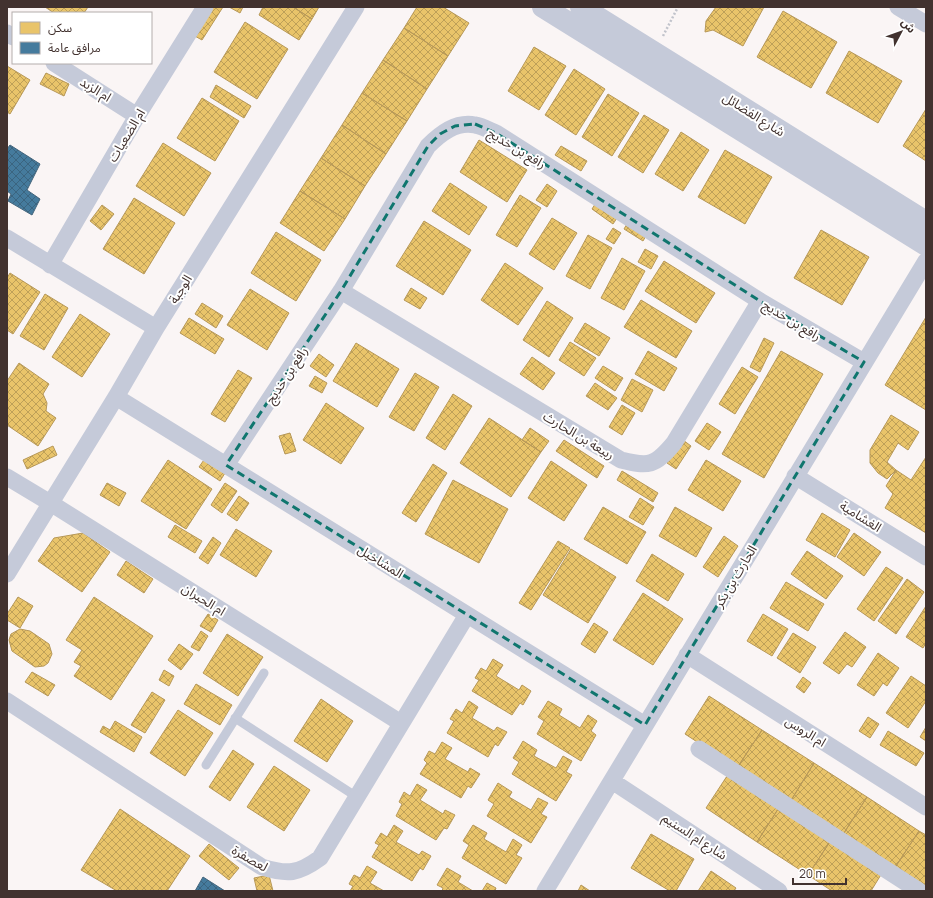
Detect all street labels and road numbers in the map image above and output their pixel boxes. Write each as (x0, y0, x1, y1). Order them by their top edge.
street label: ام الزبد (76, 72, 115, 106)
street label: شارع الفضائل (719, 88, 788, 142)
street label: ام الضعيات (103, 105, 150, 165)
street label: رافع بن خديج (483, 123, 550, 174)
street label: الوجبة (164, 271, 196, 307)
street label: رافع بن خديج (758, 295, 825, 346)
street label: رافع بن خديج (261, 343, 313, 408)
street label: ربيعة بن الحارث (540, 407, 618, 463)
street label: الغشامية (837, 496, 885, 536)
street label: المشاخيل (355, 540, 407, 582)
street label: الحارث بن بكر (709, 542, 761, 611)
street label: ام الحيران (178, 579, 229, 620)
street label: ام الروس (782, 711, 830, 751)
street label: شارع ام السنيم (658, 808, 731, 865)
street label: لعصفرة (229, 840, 271, 876)

